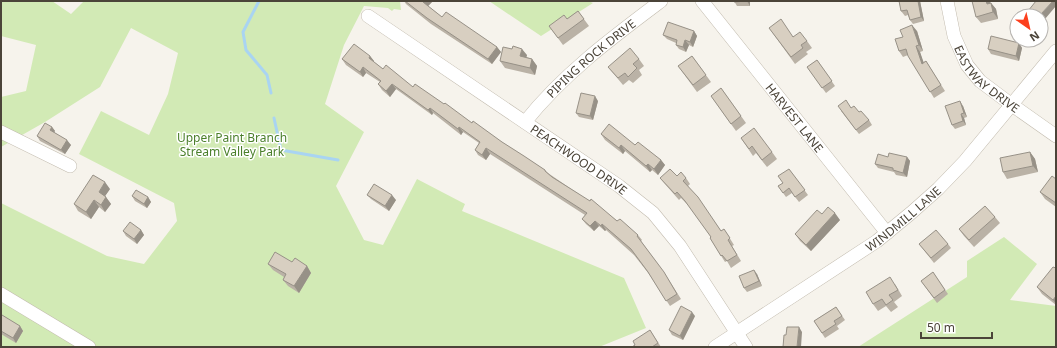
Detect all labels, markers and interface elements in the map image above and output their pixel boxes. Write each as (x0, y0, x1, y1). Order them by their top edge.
north arrow (1009, 8, 1049, 48)
street label: PIPING ROCK DRIVE (542, 15, 639, 101)
text: N (1027, 28, 1043, 45)
street label: EASTWAY DRIVE (951, 42, 1023, 116)
street label: HARVEST LANE (762, 79, 828, 156)
street label: PEACHWOOD DRIVE (527, 120, 631, 198)
park label: Upper Paint Branch Stream Valley Park (177, 129, 287, 160)
street label: WINDMILL LANE (862, 182, 944, 255)
scale bar (921, 314, 992, 340)
text: 50 m (927, 319, 955, 336)

